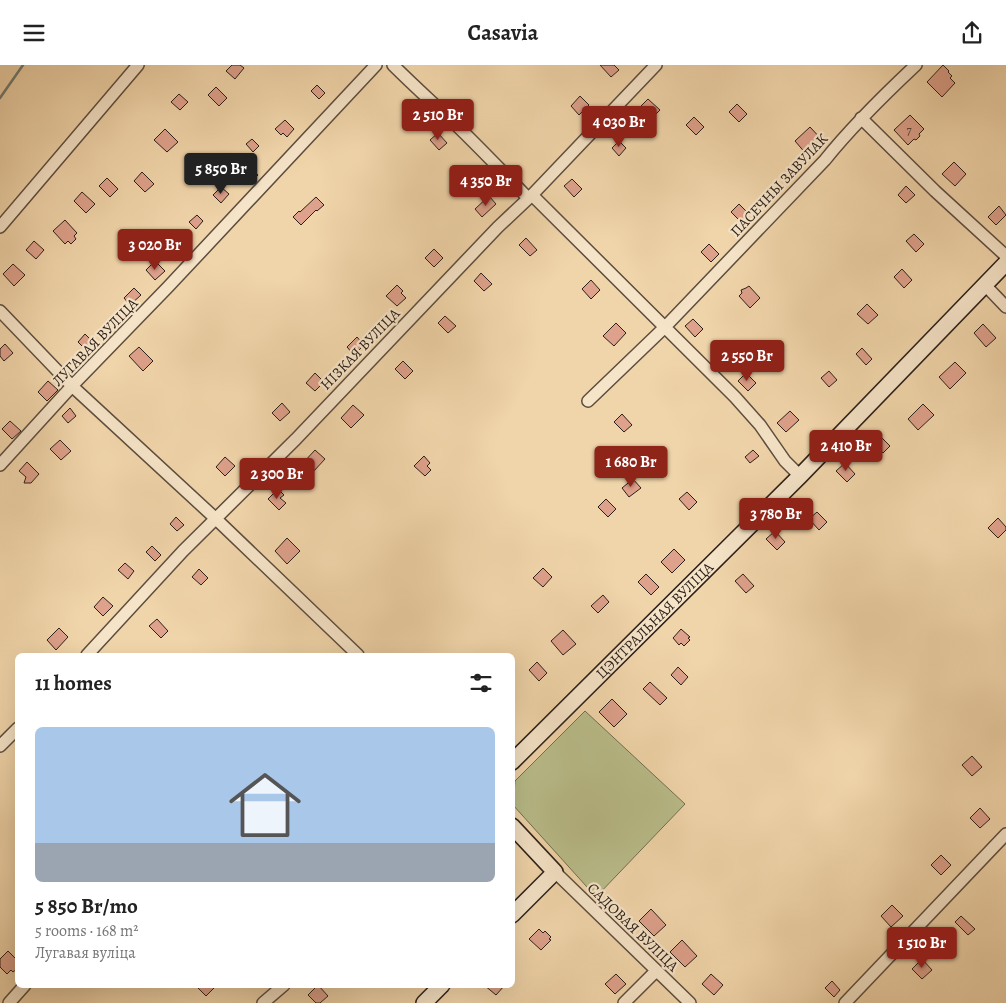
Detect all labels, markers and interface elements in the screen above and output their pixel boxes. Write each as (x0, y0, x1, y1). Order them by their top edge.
text: Casavia (468, 18, 538, 48)
icon: menu (20, 19, 48, 47)
icon: share (958, 19, 986, 47)
pin: 2 510 Br (386, 99, 490, 141)
text: 2 510 Br (413, 104, 463, 126)
pin: 4 030 Br (567, 106, 671, 148)
text: 4 030 Br (593, 111, 645, 133)
house number: 7 (906, 122, 912, 138)
street label: ПАСЕЧНЫ ЗАВУЛАК (726, 129, 832, 241)
pin: 5 850 Br (169, 153, 273, 195)
text: 5 850 Br (195, 158, 247, 180)
pin: 4 350 Br (434, 165, 538, 207)
text: 4 350 Br (460, 170, 512, 192)
pin: 3 020 Br (103, 229, 207, 271)
text: 3 020 Br (129, 234, 181, 256)
street label: ЛУГАВАЯ ВУЛІЦА (48, 293, 142, 390)
street label: НІЗКАЯ ВУЛІЦА (316, 304, 404, 394)
pin: 2 550 Br (695, 339, 799, 382)
text: 2 550 Br (721, 345, 773, 367)
pin: 2 410 Br (794, 429, 898, 472)
text: 2 410 Br (820, 435, 872, 457)
pin: 1 680 Br (579, 445, 683, 488)
text: 1 680 Br (605, 451, 657, 473)
pin: 2 300 Br (225, 457, 329, 500)
text: 2 300 Br (251, 463, 303, 485)
pin: 3 780 Br (724, 497, 828, 540)
text: 3 780 Br (750, 503, 802, 525)
street label: ЦЭНТРАЛЬНАЯ ВУЛІЦА (592, 557, 718, 683)
text: 11 homes (35, 669, 112, 697)
icon: filters (467, 669, 495, 697)
icon: home (220, 760, 310, 850)
street label: САДОВАЯ ВУЛІЦА (583, 878, 683, 976)
text: 5 850 Br/mo (35, 892, 138, 920)
text: 5 rooms · 168 m² (35, 920, 139, 942)
pin: 1 510 Br (870, 927, 974, 969)
text: 1 510 Br (898, 932, 946, 954)
text: Лугавая вуліца (35, 942, 136, 964)

